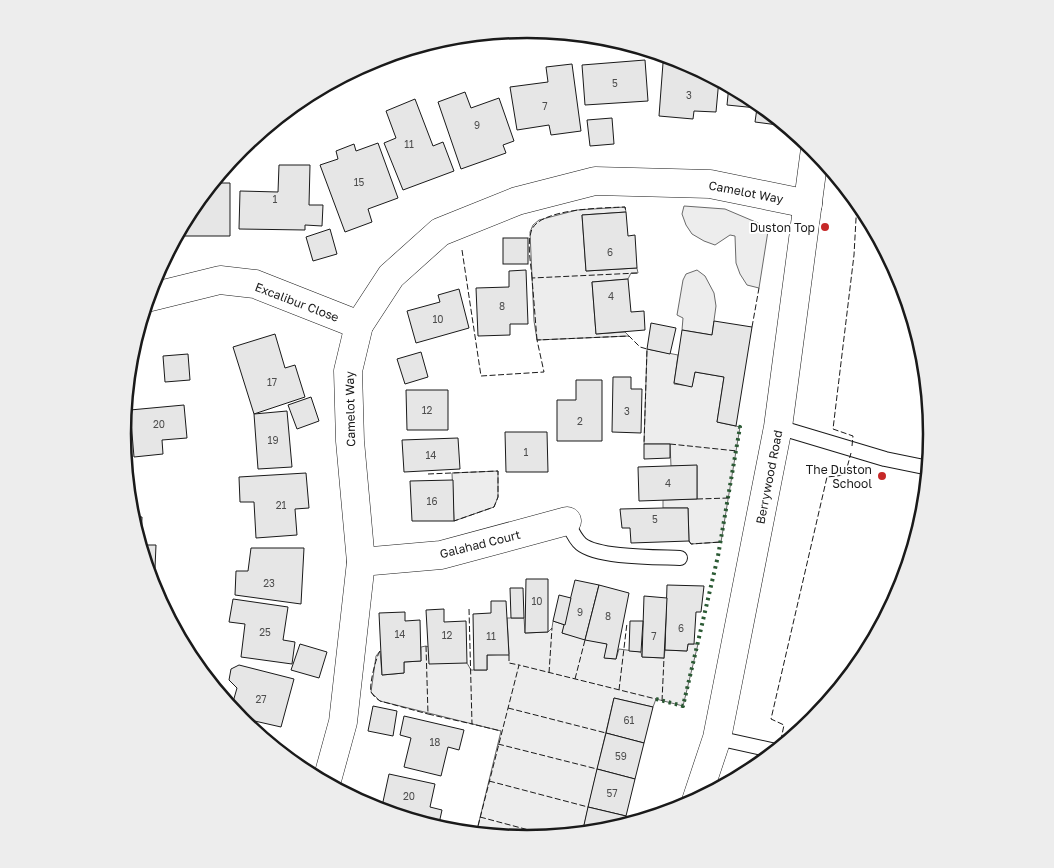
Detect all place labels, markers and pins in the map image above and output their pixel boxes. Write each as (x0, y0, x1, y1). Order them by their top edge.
place label: Duston Top (750, 220, 815, 235)
marker: Duston Top (819, 221, 831, 233)
place label: The Duston School (806, 462, 872, 491)
marker: The Duston School (876, 470, 888, 482)

